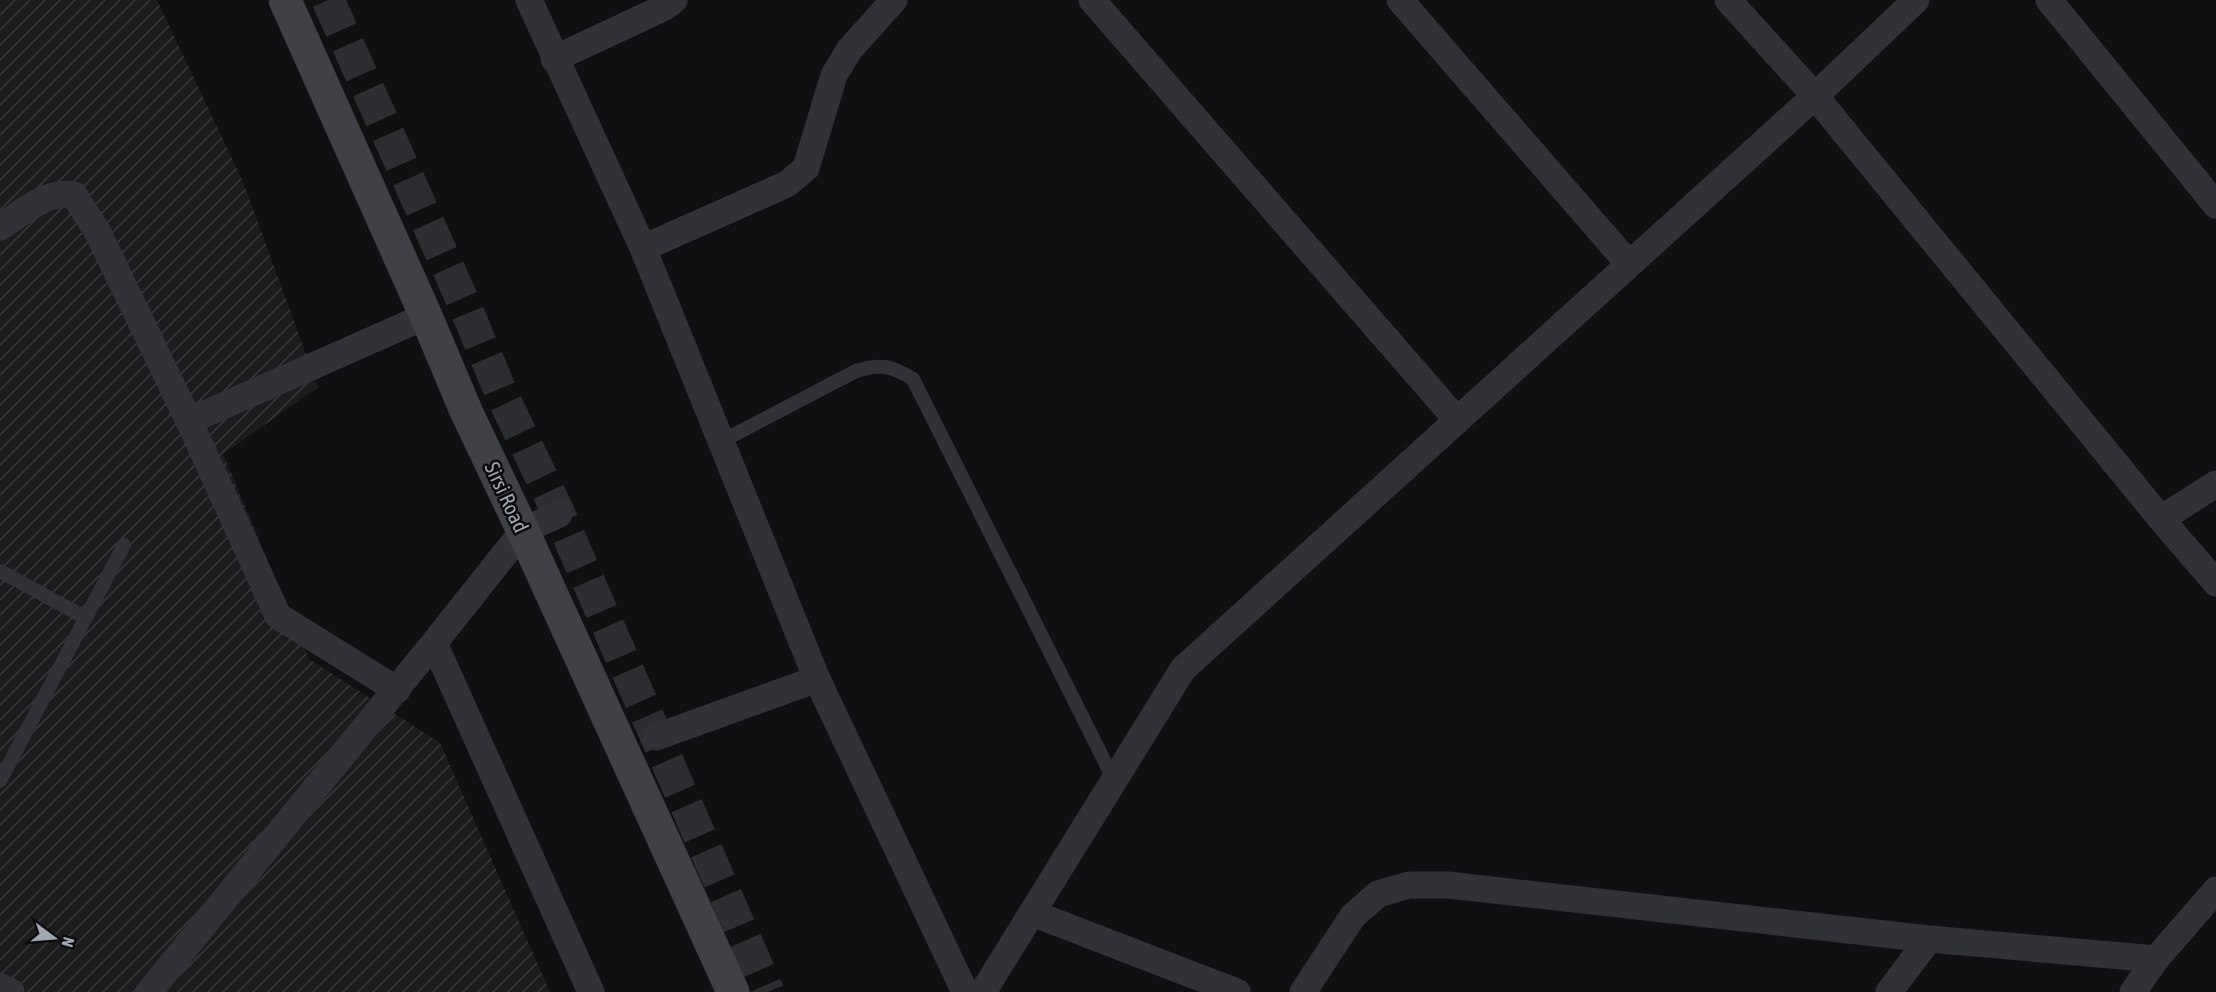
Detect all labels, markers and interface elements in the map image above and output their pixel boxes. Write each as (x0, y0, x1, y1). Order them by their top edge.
street label: Sirsi Road (480, 458, 534, 536)
north arrow (24, 908, 84, 968)
text: N (58, 935, 78, 949)

